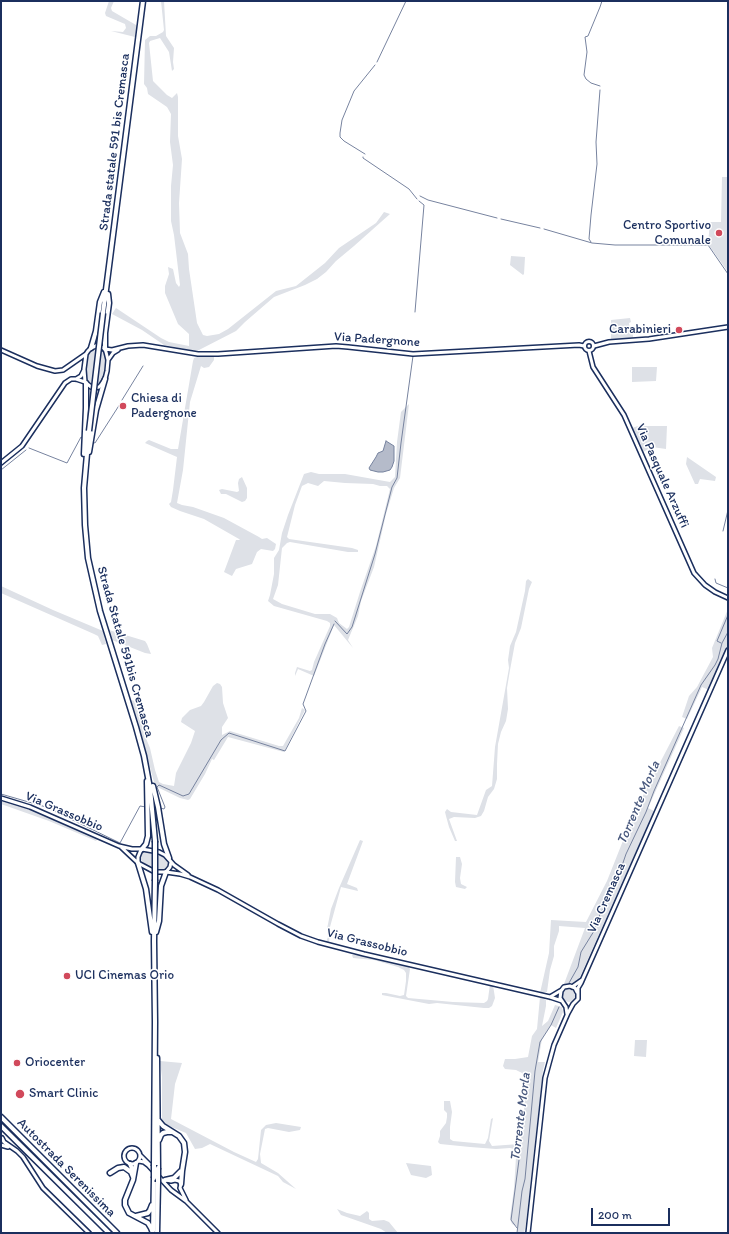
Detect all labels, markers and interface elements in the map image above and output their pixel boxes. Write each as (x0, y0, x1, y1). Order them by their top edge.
street label: Strada statale 591 bis Cremasca (96, 53, 134, 231)
place label: Centro Sportivo Comunale (623, 218, 711, 249)
marker: Centro Sportivo Comunale (714, 228, 724, 238)
place label: Carabinieri (609, 322, 671, 338)
marker: Carabinieri (674, 325, 684, 335)
street label: Via Padergnone (334, 329, 420, 351)
place label: Chiesa di Padergnone (131, 391, 197, 422)
marker: Chiesa di Padergnone (118, 401, 128, 411)
street label: Via Pasquale Arzuffi (632, 421, 692, 531)
street label: Strada Statale 591bis Cremasca (93, 565, 157, 739)
water label: Torrente Morla (614, 759, 664, 847)
street label: Via Grassobbio (23, 789, 105, 835)
street label: Via Cremasca (585, 860, 629, 936)
street label: Via Grassobbio (325, 925, 409, 961)
place label: UCI Cinemas Orio (75, 968, 174, 984)
marker: UCI Cinemas Orio (62, 971, 72, 981)
place label: Oriocenter (25, 1055, 85, 1071)
marker: Oriocenter (12, 1058, 22, 1068)
water label: Torrente Morla (507, 1072, 535, 1162)
place label: Smart Clinic (29, 1086, 98, 1102)
marker: Smart Clinic (14, 1088, 26, 1100)
street label: Autostrada Serenissima (13, 1115, 119, 1221)
scale bar (593, 1200, 672, 1226)
text: 200 m (598, 1208, 632, 1222)

